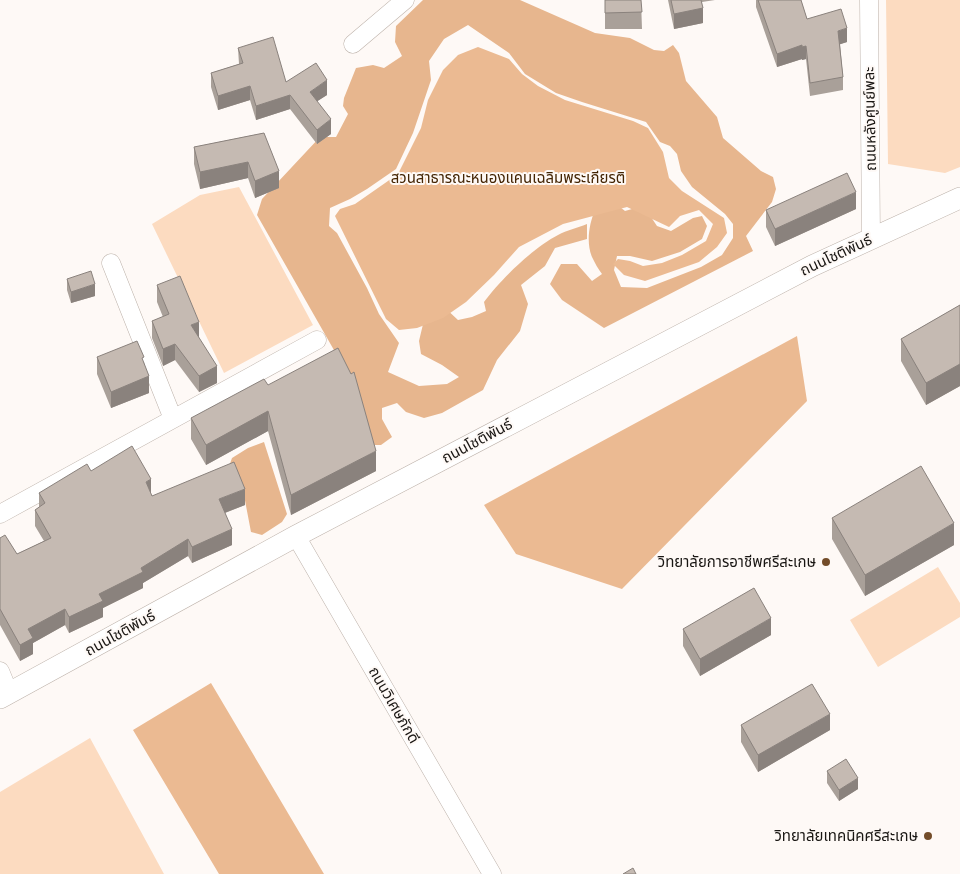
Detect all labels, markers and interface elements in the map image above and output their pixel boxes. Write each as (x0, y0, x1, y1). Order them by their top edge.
street label: ถนนหลังศูนย์พละ (859, 67, 880, 171)
park label: สวนสาธารณะหนองแคนเฉลิมพระเกียรติ (391, 168, 625, 186)
street label: ถนนโชติพันธ์ (797, 229, 875, 279)
street label: ถนนโชติพันธ์ (438, 414, 515, 466)
place label: วิทยาลัยการอาชีพศรีสะเกษ (657, 552, 816, 570)
marker: วิทยาลัยการอาชีพศรีสะเกษ (820, 556, 832, 568)
street label: ถนนโชติพันธ์ (81, 605, 158, 659)
street label: ถนนวิเศษภักดี (366, 663, 424, 746)
place label: วิทยาลัยเทคนิคศรีสะเกษ (774, 826, 918, 844)
marker: วิทยาลัยเทคนิคศรีสะเกษ (922, 830, 934, 842)

